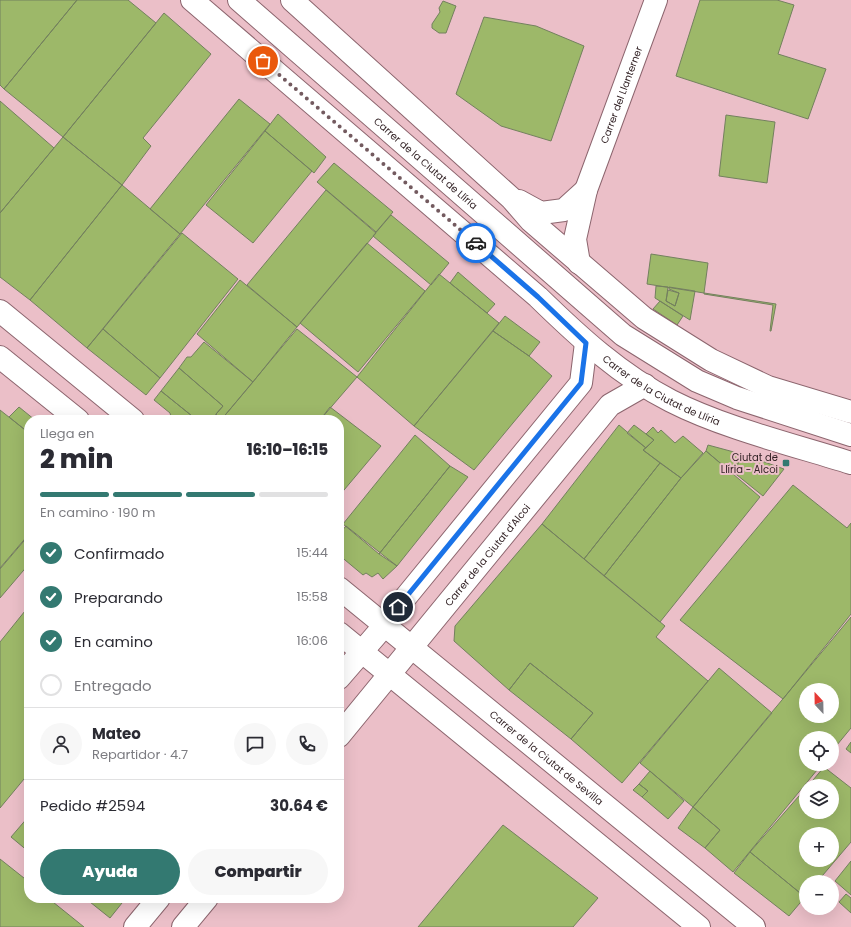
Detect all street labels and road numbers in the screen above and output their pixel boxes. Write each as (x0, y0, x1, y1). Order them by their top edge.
street label: Carrer del Llanterner (596, 44, 646, 146)
street label: Carrer de la Ciutat de Llíria (371, 114, 481, 213)
street label: Carrer de la Ciutat de Llíria (600, 351, 722, 429)
street label: Carrer de la Ciutat d'Alcoi (441, 501, 534, 609)
street label: Carrer de la Ciutat de Sevilla (486, 707, 607, 809)

